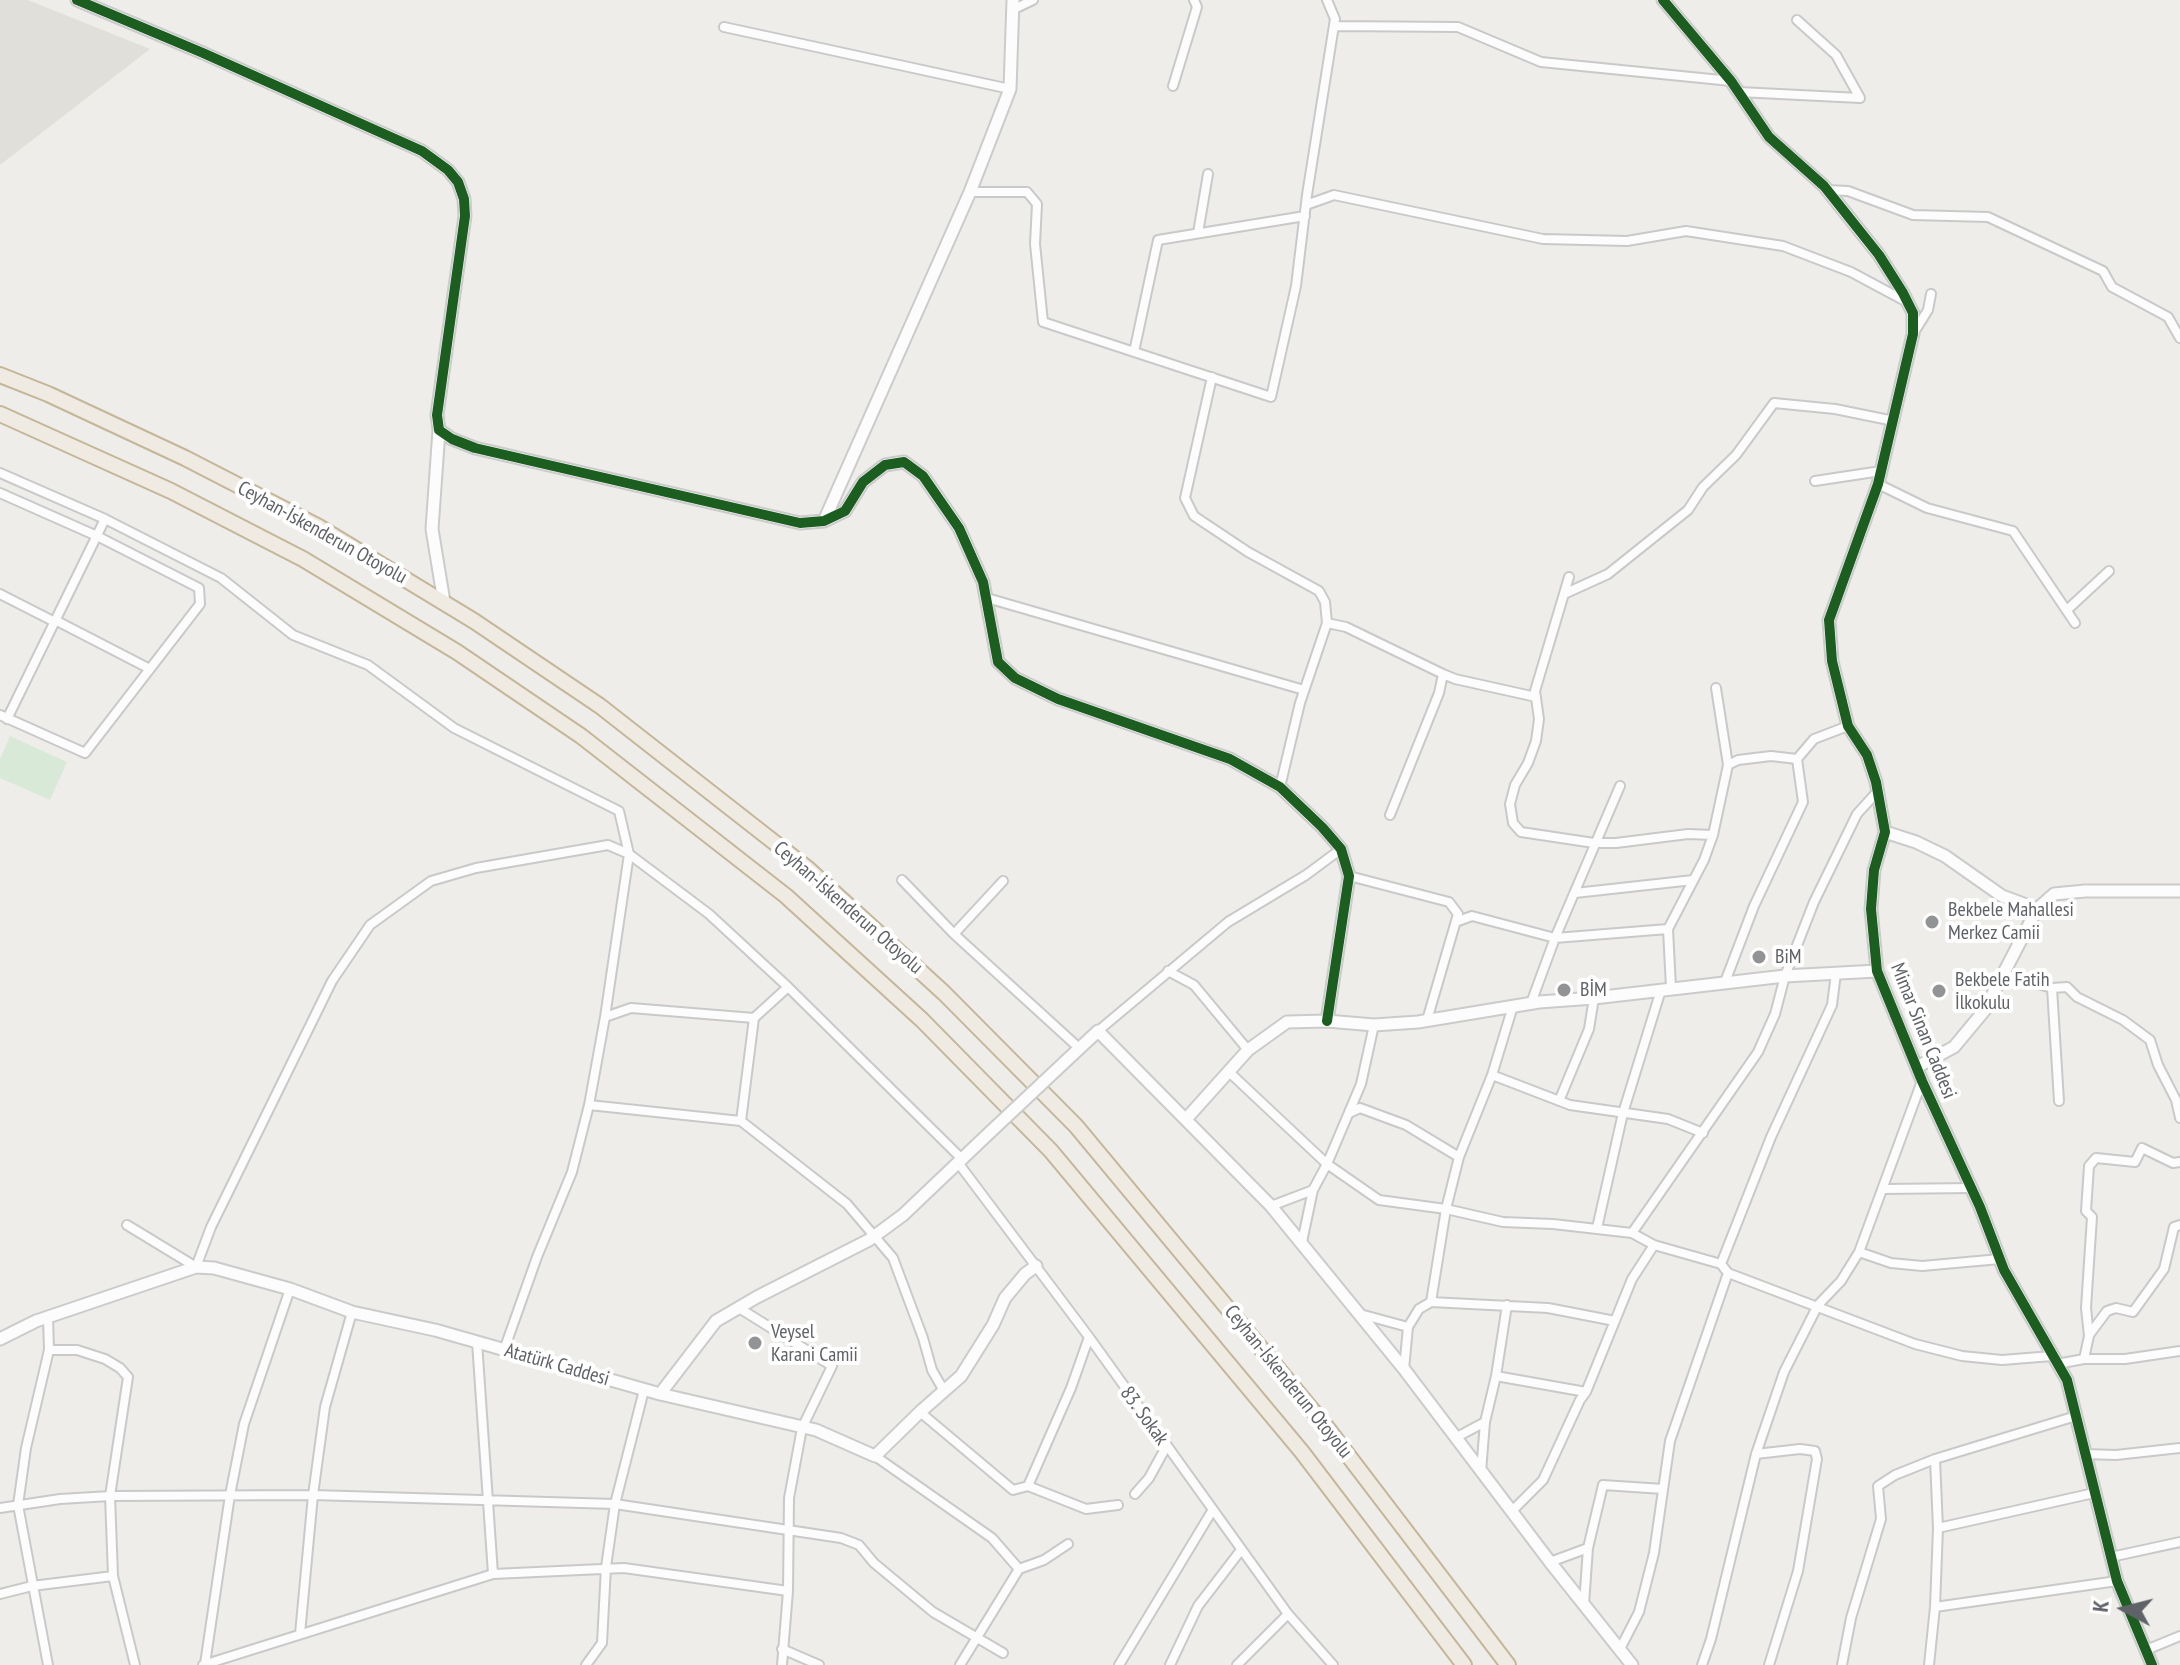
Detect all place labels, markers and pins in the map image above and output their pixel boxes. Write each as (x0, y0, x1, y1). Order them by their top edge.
place label: Bekbele Mahallesi Merkez Camii (1948, 898, 2074, 945)
marker: Bekbele Mahallesi Merkez Camii (1923, 913, 1941, 931)
place label: BiM (1775, 945, 1801, 969)
marker: BiM (1750, 948, 1768, 966)
place label: Bekbele Fatih İlkokulu (1955, 968, 2049, 1015)
place label: BİM (1580, 978, 1607, 1002)
marker: BİM (1555, 981, 1573, 999)
marker: Bekbele Fatih İlkokulu (1930, 982, 1948, 1000)
place label: Veysel Karani Camii (771, 1320, 858, 1367)
marker: Veysel Karani Camii (746, 1334, 764, 1352)

